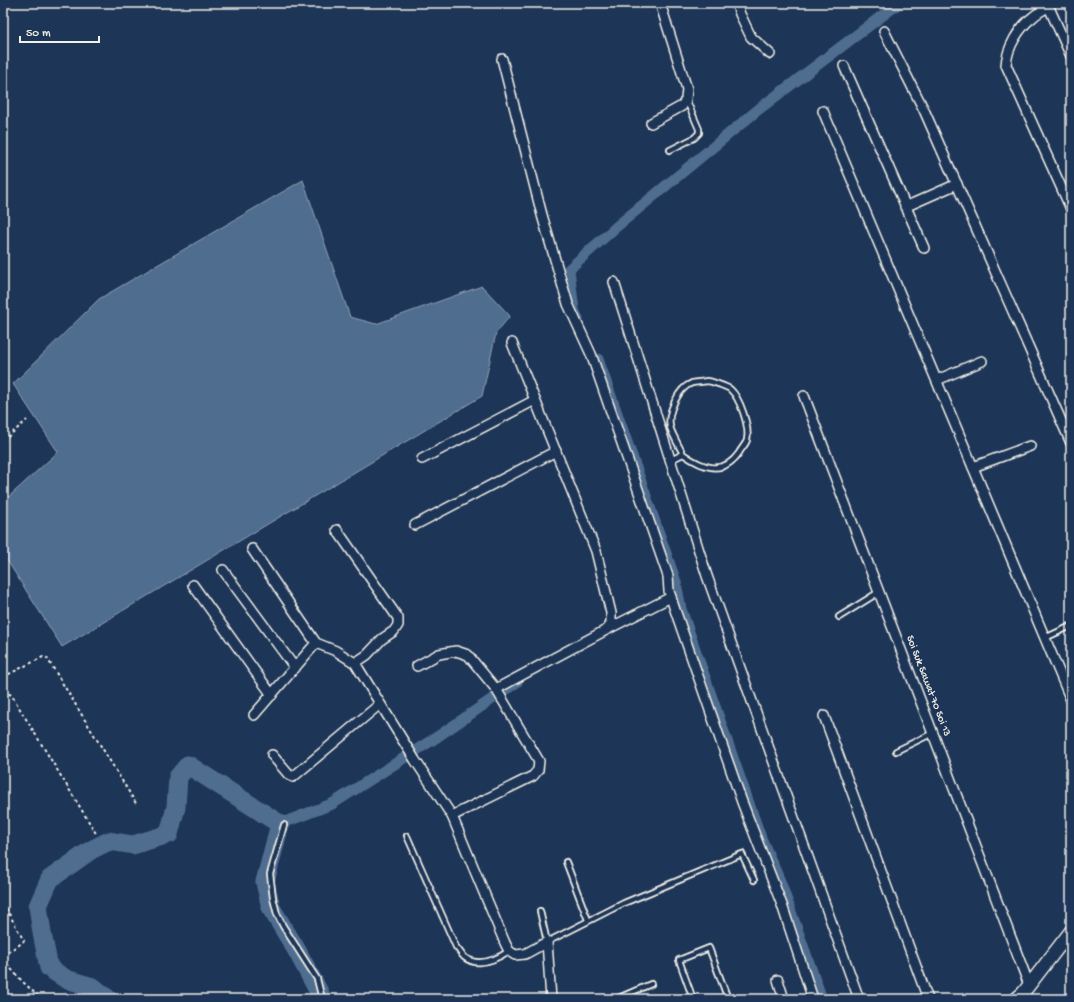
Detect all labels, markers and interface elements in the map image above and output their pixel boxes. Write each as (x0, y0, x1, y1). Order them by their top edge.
scale bar (20, 18, 99, 44)
text: 50 m (26, 27, 51, 41)
street label: Soi Suk Sawat 70 Soi 13 (903, 634, 953, 738)

